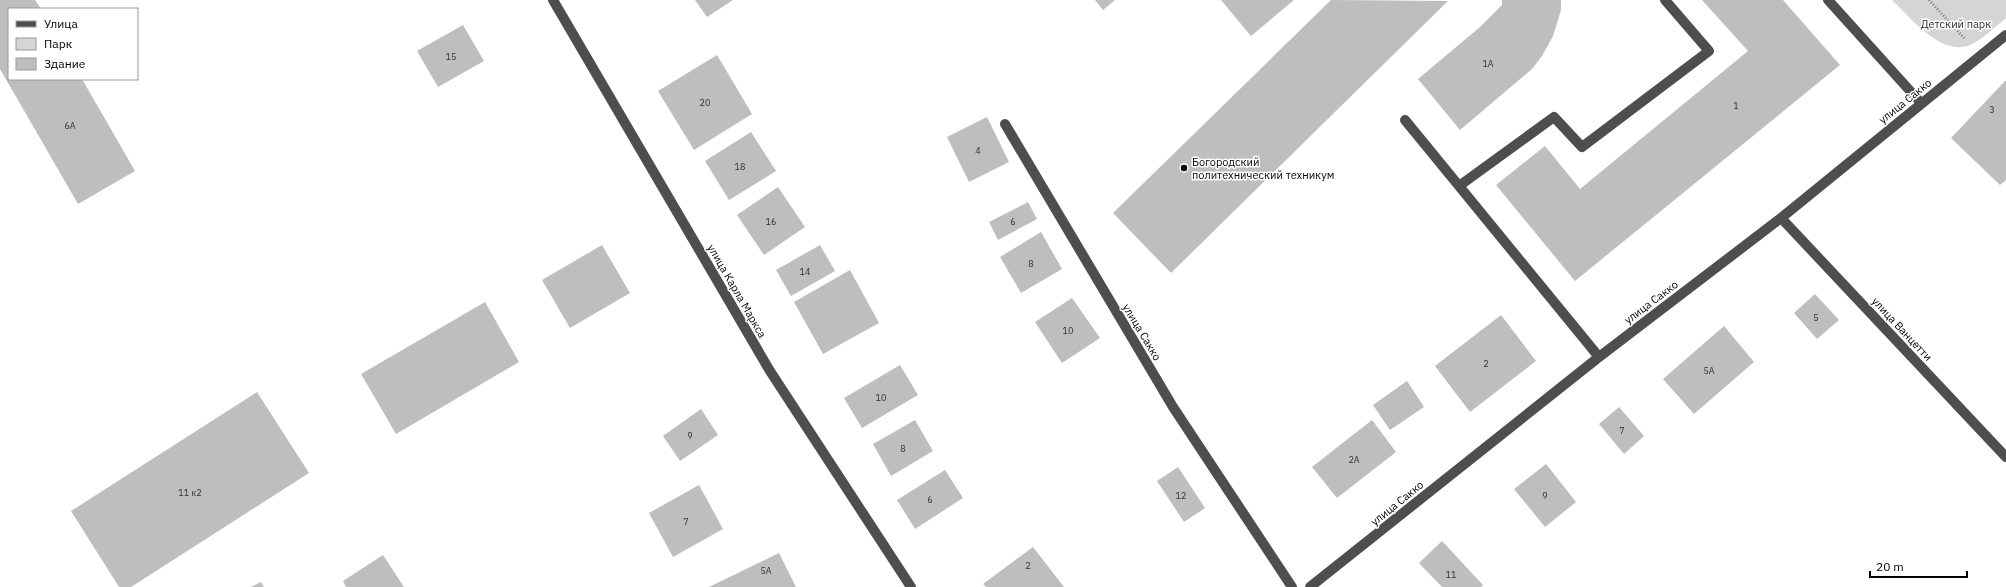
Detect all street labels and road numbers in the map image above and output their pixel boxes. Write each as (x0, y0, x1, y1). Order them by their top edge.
street label: улица Сакко (1876, 75, 1934, 127)
street label: улица Карла Маркса (705, 242, 770, 340)
street label: улица Сакко (1621, 277, 1681, 327)
street label: улица Ванцетти (1869, 294, 1935, 364)
street label: улица Сакко (1120, 301, 1164, 363)
street label: улица Сакко (1368, 477, 1426, 529)

